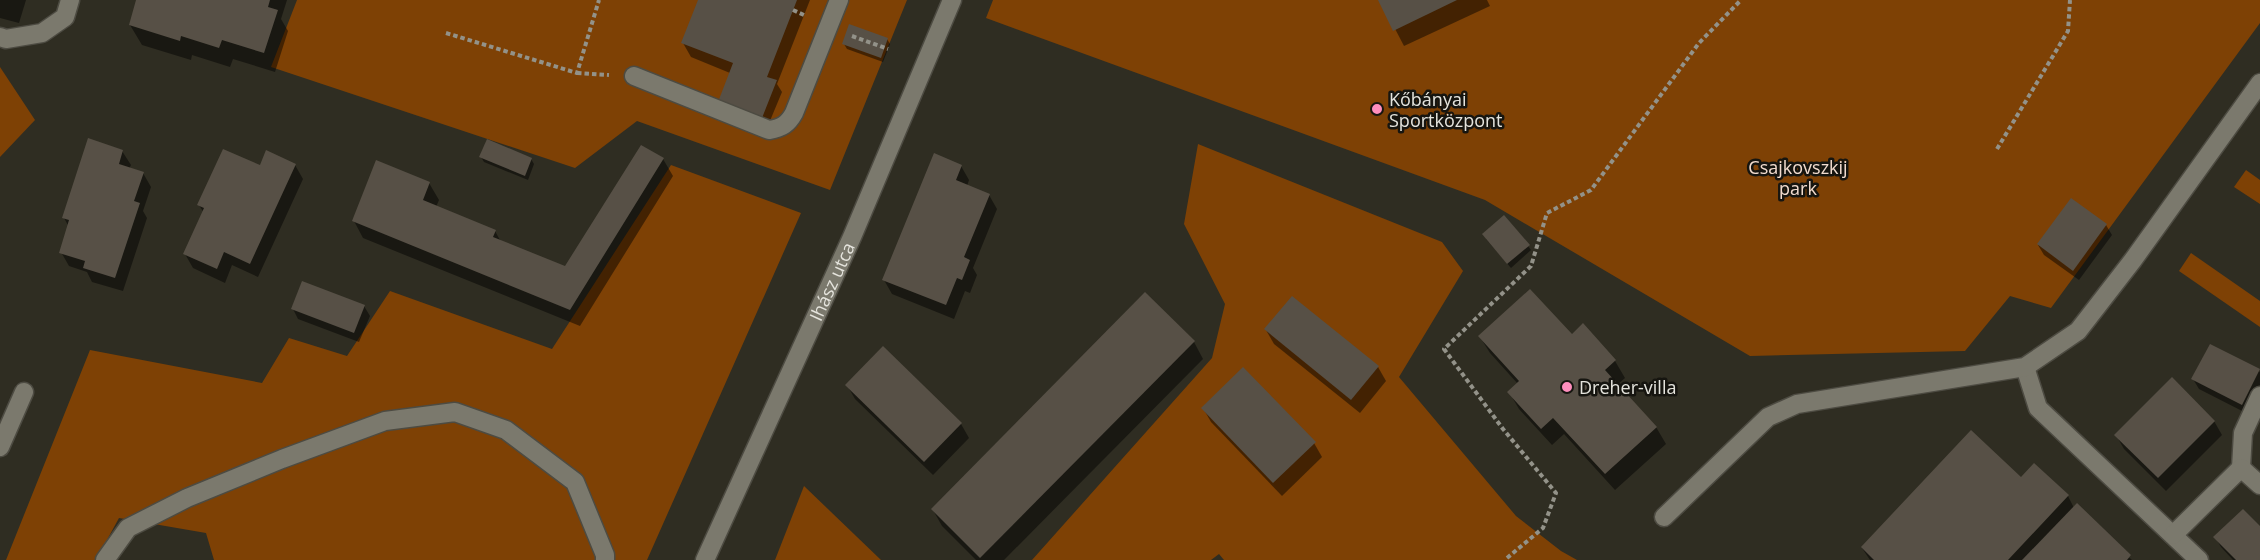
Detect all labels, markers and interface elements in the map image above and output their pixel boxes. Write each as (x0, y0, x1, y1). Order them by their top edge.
place label: Kőbányai Sportközpont (1389, 87, 1503, 132)
marker: Kőbányai Sportközpont (1370, 102, 1384, 116)
park label: Csajkovszkij park (1748, 155, 1848, 200)
street label: Ihász utca (803, 238, 860, 325)
place label: Dreher-villa (1579, 375, 1676, 399)
marker: Dreher-villa (1560, 380, 1574, 394)

